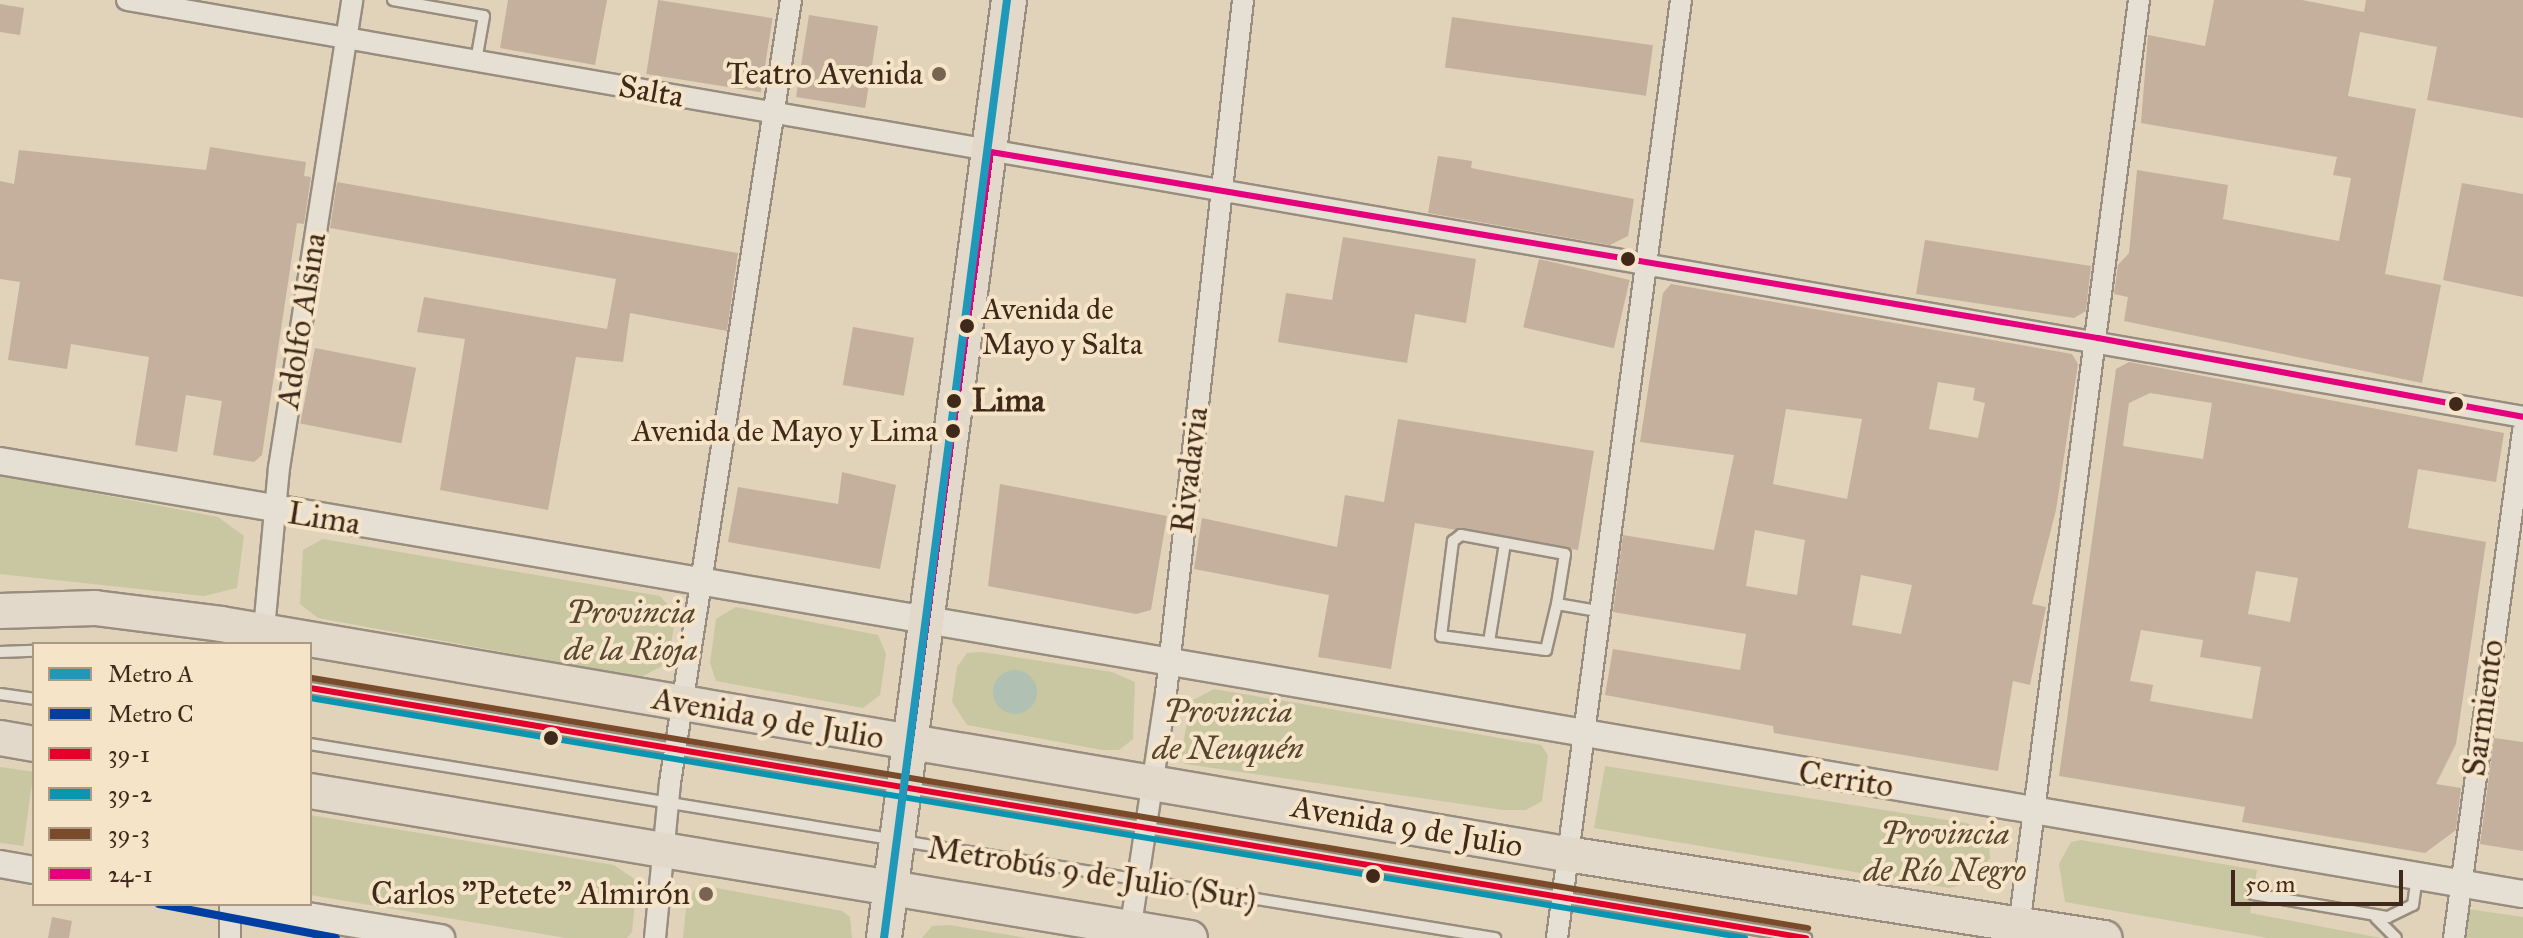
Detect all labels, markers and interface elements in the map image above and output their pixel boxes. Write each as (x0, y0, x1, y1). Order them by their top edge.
place label: Teatro Avenida (726, 55, 923, 93)
marker: Teatro Avenida (930, 65, 948, 83)
street label: Salta (616, 67, 686, 117)
street label: Adolfo Alsina (269, 230, 335, 412)
unlabelled marker (1620, 251, 1636, 267)
place label: Avenida de Mayo y Salta (982, 291, 1143, 362)
marker: Avenida de Mayo y Salta (959, 318, 975, 334)
place label: Lima (972, 382, 1045, 420)
marker: Lima (943, 390, 965, 412)
unlabelled marker (2448, 396, 2464, 412)
street label: Rivadavia (1163, 405, 1217, 535)
place label: Avenida de Mayo y Lima (632, 413, 938, 449)
marker: Avenida de Mayo y Lima (945, 423, 961, 439)
street label: Lima (285, 494, 363, 544)
park label: Provincia de la Rioja (564, 595, 698, 670)
street label: Sarmiento (2455, 637, 2513, 779)
legend (32, 642, 312, 906)
text: Metro A (108, 659, 193, 689)
street label: Avenida 9 de Julio (649, 680, 887, 758)
park label: Provincia de Neuquén (1152, 694, 1304, 769)
text: Metro C (108, 699, 194, 729)
unlabelled marker (543, 730, 559, 746)
text: 39-1 (108, 739, 150, 769)
street label: Cerrito (1796, 754, 1896, 806)
text: 39-2 (108, 779, 152, 809)
street label: Avenida 9 de Julio (1288, 788, 1526, 866)
park label: Provincia de Río Negro (1864, 816, 2026, 891)
text: 39-3 (108, 819, 150, 849)
street label: Metrobús 9 de Julio (Sur) (925, 829, 1259, 919)
scale bar (2235, 854, 2407, 904)
text: 24-1 (108, 859, 153, 889)
unlabelled marker (1365, 868, 1381, 884)
text: 50 m (2245, 869, 2295, 899)
place label: Carlos "Petete" Almirón (371, 875, 690, 913)
marker: Carlos "Petete" Almirón (697, 885, 715, 903)

